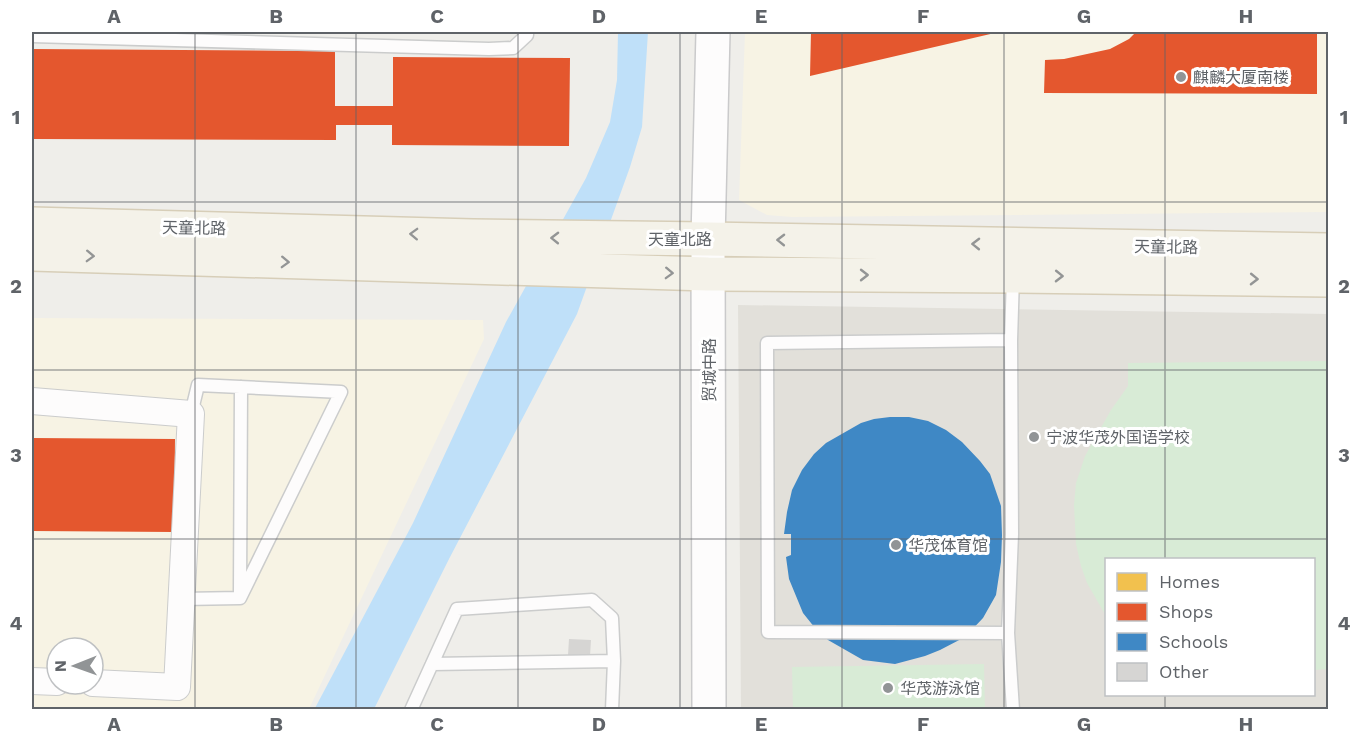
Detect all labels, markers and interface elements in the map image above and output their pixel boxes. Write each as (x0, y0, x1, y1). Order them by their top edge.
text: A (107, 4, 121, 28)
text: B (269, 4, 283, 28)
text: C (430, 4, 444, 28)
text: D (592, 4, 606, 28)
text: E (755, 4, 767, 28)
text: F (917, 4, 929, 28)
text: G (1077, 4, 1091, 28)
text: H (1239, 4, 1253, 28)
place label: 麒麟大厦南楼 (1193, 68, 1289, 87)
marker: 麒麟大厦南楼 (1174, 70, 1188, 84)
text: 1 (12, 105, 20, 129)
text: 1 (1340, 105, 1348, 129)
street label: 天童北路 (162, 218, 226, 238)
one-way arrow (410, 228, 419, 241)
street label: 天童北路 (648, 230, 712, 249)
one-way arrow (551, 231, 560, 244)
one-way arrow (777, 234, 786, 246)
street label: 天童北路 (1134, 237, 1198, 257)
one-way arrow (972, 238, 981, 250)
one-way arrow (85, 250, 94, 262)
one-way arrow (280, 255, 289, 268)
one-way arrow (665, 267, 674, 279)
one-way arrow (860, 269, 869, 281)
one-way arrow (1055, 270, 1064, 283)
one-way arrow (1250, 273, 1259, 285)
text: 2 (10, 274, 22, 298)
text: 2 (1338, 274, 1350, 298)
street label: 贸城中路 (700, 338, 719, 402)
place label: 宁波华茂外国语学校 (1046, 428, 1190, 447)
marker: 宁波华茂外国语学校 (1027, 430, 1041, 444)
text: 3 (10, 443, 22, 467)
text: 3 (1338, 443, 1350, 467)
place label: 华茂体育馆 (908, 536, 988, 555)
marker: 华茂体育馆 (889, 538, 903, 552)
legend (1105, 558, 1315, 696)
text: Homes (1159, 571, 1220, 592)
text: Shops (1159, 601, 1213, 622)
text: 4 (10, 611, 23, 635)
text: 4 (1338, 611, 1351, 635)
text: Schools (1159, 631, 1228, 652)
north arrow (45, 636, 105, 696)
text: N (51, 660, 70, 672)
text: Other (1159, 661, 1209, 682)
place label: 华茂游泳馆 (900, 679, 980, 698)
marker: 华茂游泳馆 (881, 681, 895, 695)
text: A (107, 712, 121, 736)
text: B (269, 712, 283, 736)
text: C (430, 712, 444, 736)
text: D (592, 712, 606, 736)
text: E (755, 712, 767, 736)
text: F (917, 712, 929, 736)
text: G (1077, 712, 1091, 736)
text: H (1239, 712, 1253, 736)

